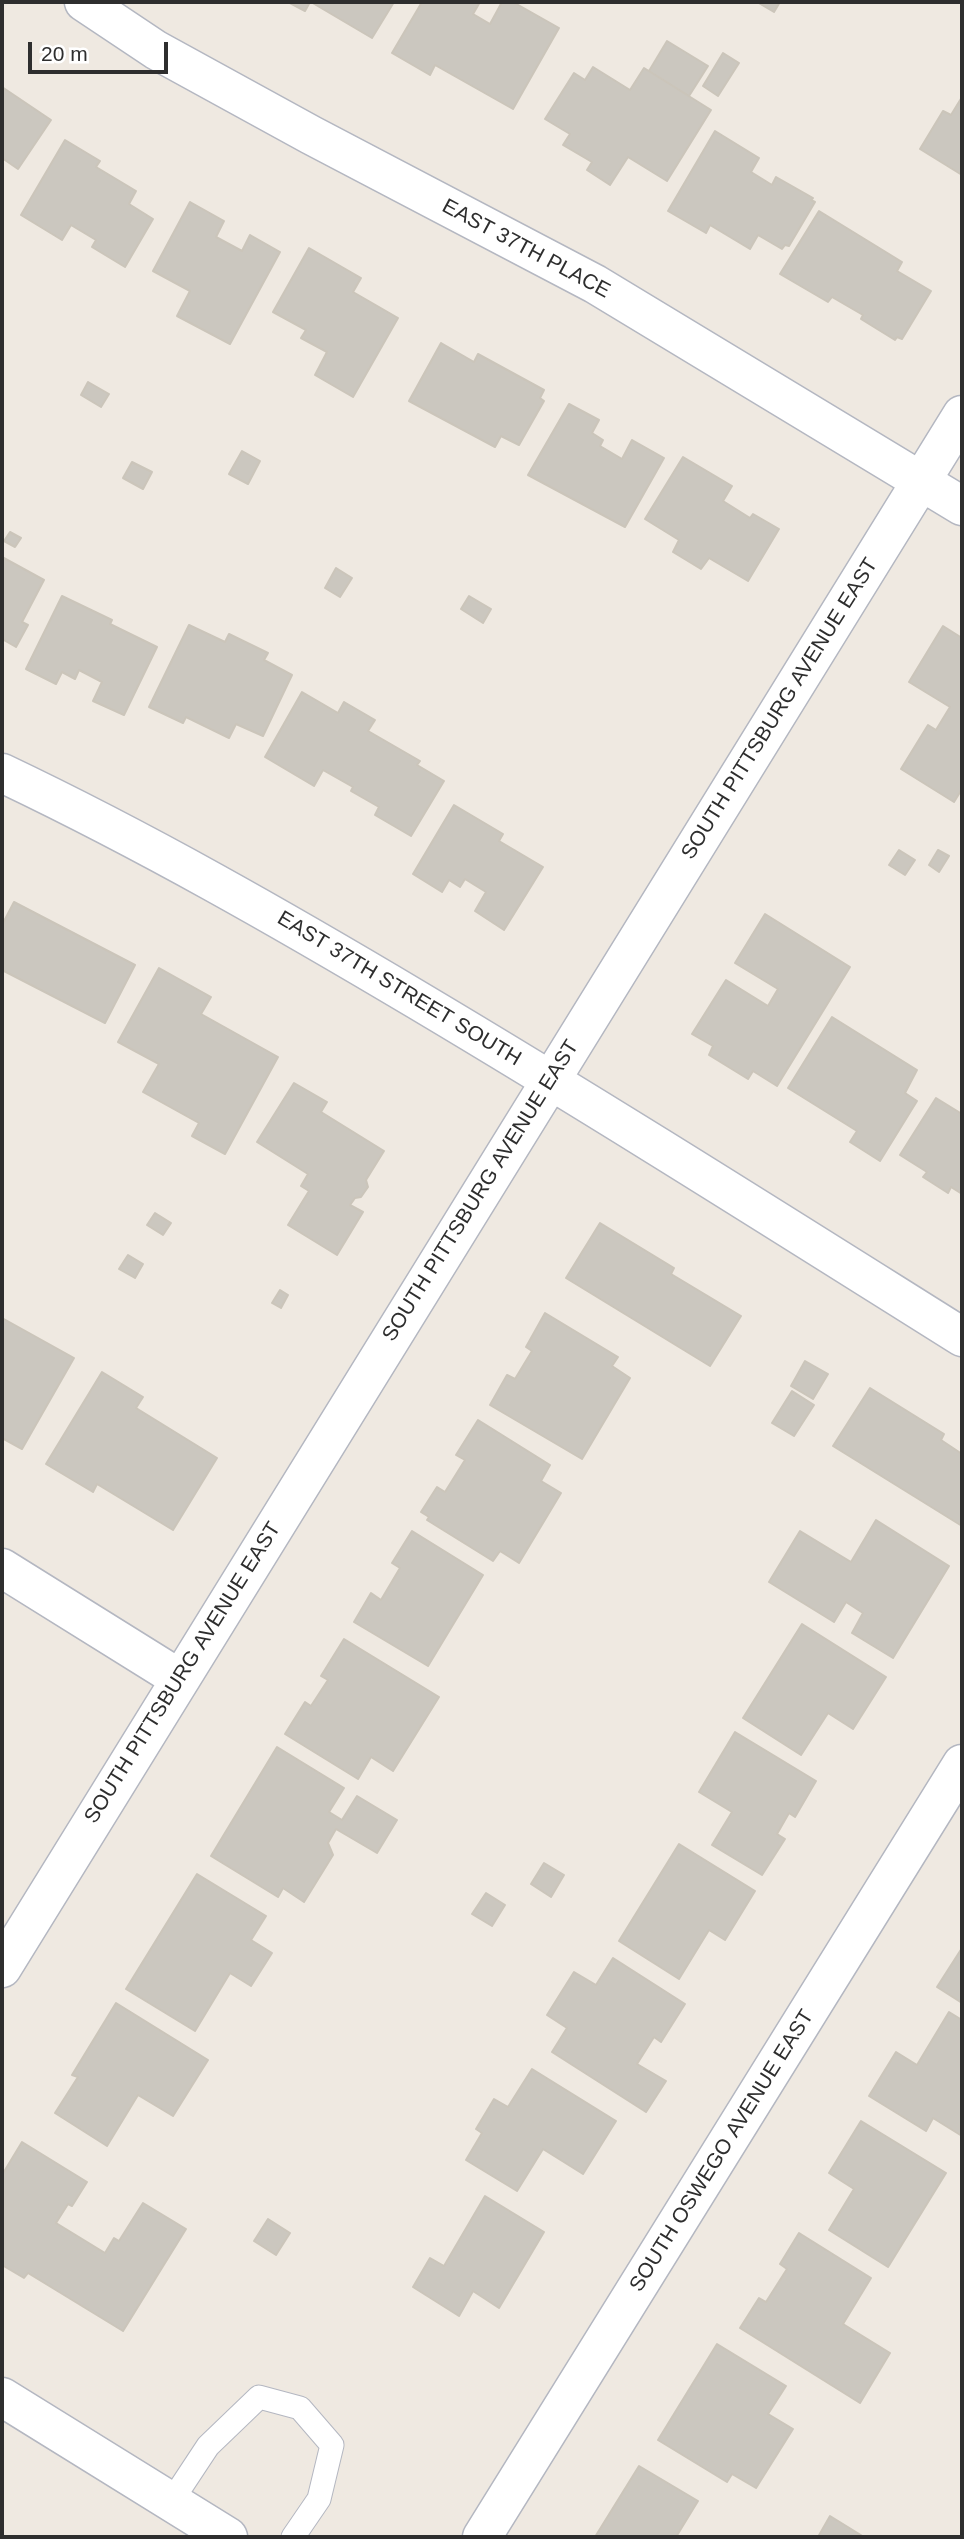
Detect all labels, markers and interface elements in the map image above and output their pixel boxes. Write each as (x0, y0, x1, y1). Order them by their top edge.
scale bar (32, 28, 172, 72)
text: 20 m (41, 42, 88, 65)
street label: EAST 37TH PLACE (438, 194, 614, 304)
street label: SOUTH PITTSBURG AVENUE EAST (676, 554, 884, 864)
street label: EAST 37TH STREET SOUTH (272, 906, 526, 1072)
street label: SOUTH PITTSBURG AVENUE EAST (377, 1036, 585, 1346)
street label: SOUTH PITTSBURG AVENUE EAST (79, 1518, 287, 1828)
street label: SOUTH OSWEGO AVENUE EAST (625, 2005, 819, 2297)

